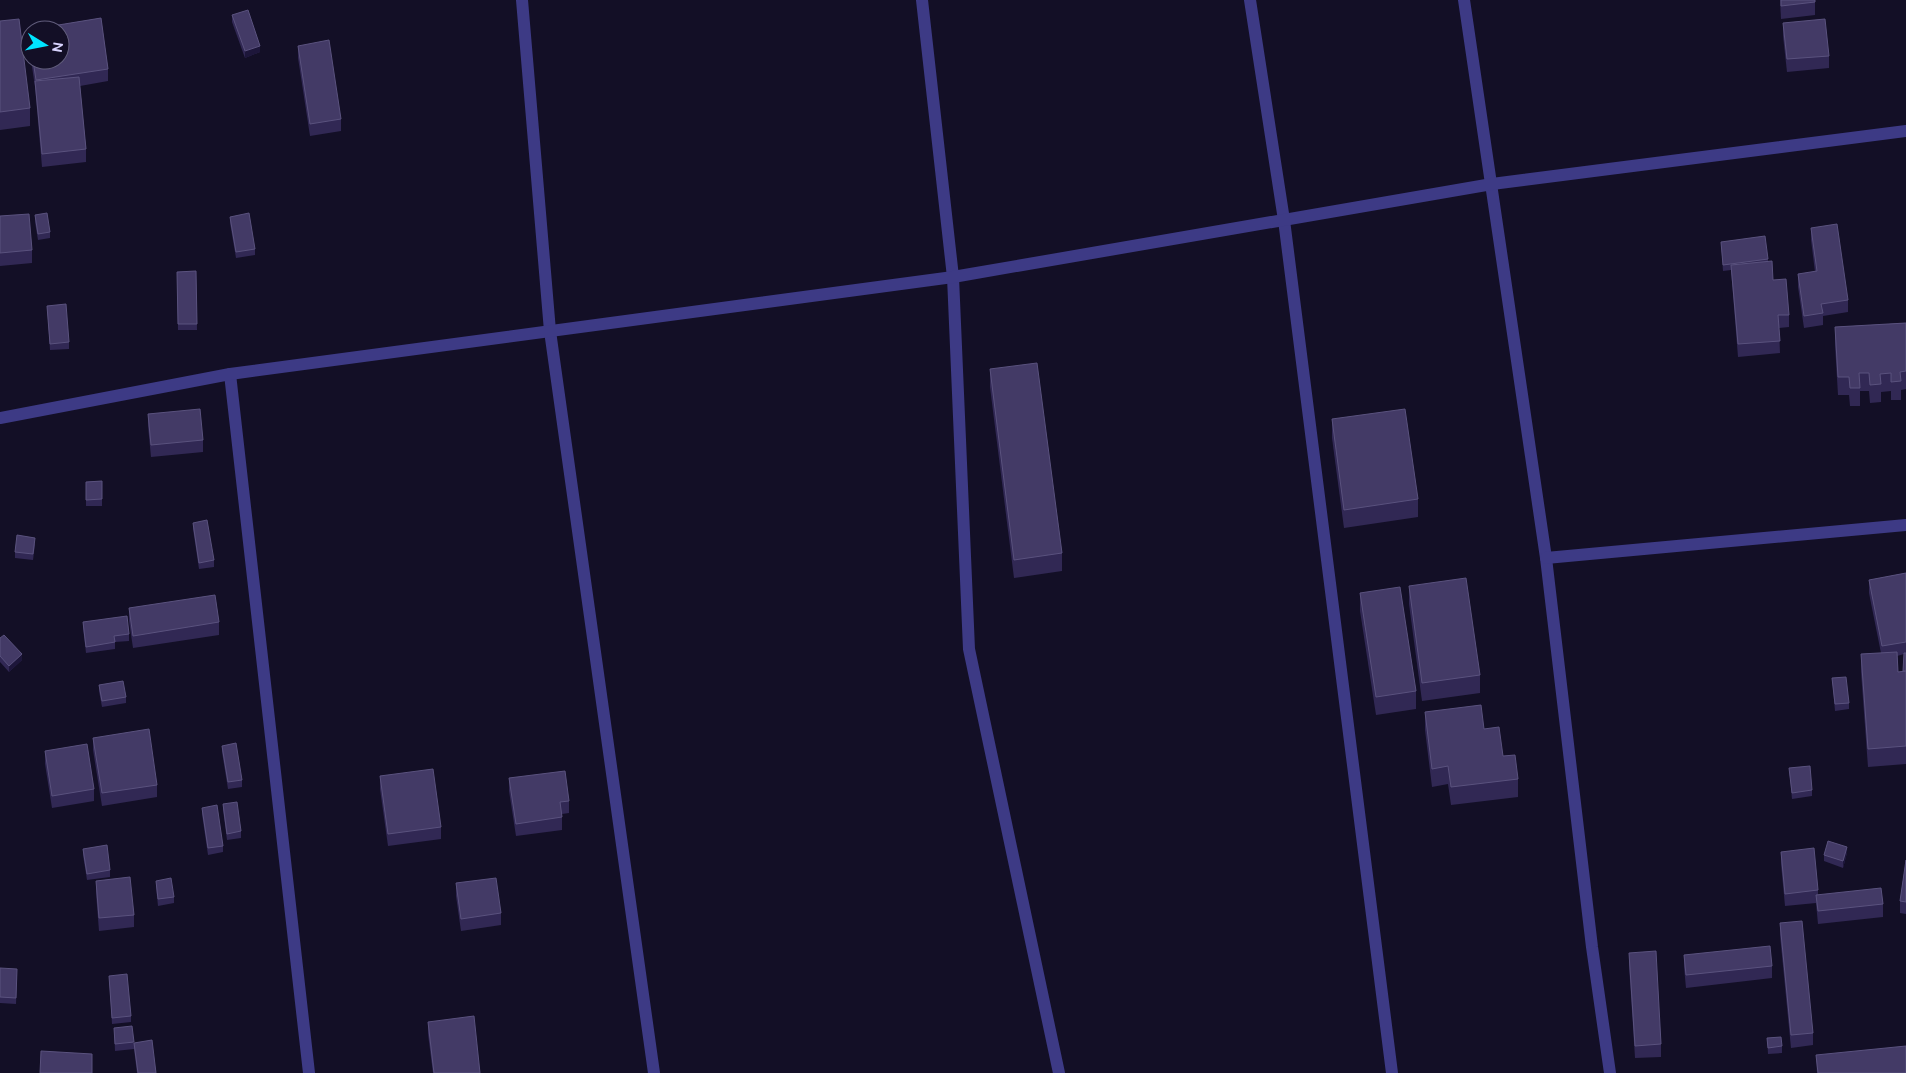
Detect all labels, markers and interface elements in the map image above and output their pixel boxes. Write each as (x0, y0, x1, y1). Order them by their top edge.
north arrow (20, 20, 70, 70)
text: N (49, 41, 67, 54)

